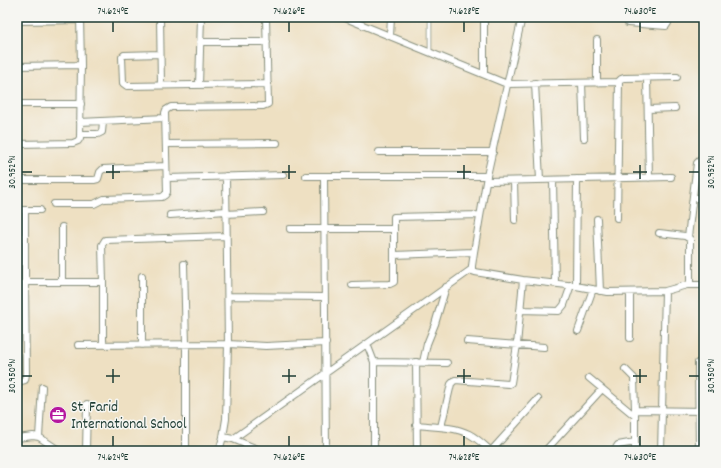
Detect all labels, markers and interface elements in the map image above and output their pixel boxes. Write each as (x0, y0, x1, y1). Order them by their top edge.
text: 74.624°E (98, 5, 129, 19)
text: 74.626°E (273, 5, 305, 19)
text: 74.628°E (449, 5, 480, 19)
text: 74.630°E (624, 5, 657, 19)
text: 30.952°N (6, 155, 20, 189)
text: 30.952°N (705, 155, 719, 189)
text: 30.950°N (6, 359, 20, 393)
text: 30.950°N (705, 359, 719, 393)
place label: St. Farid International School (71, 397, 187, 436)
office icon: St. Farid International School (48, 405, 68, 425)
text: 74.624°E (98, 451, 129, 465)
text: 74.626°E (273, 451, 305, 465)
text: 74.628°E (449, 451, 480, 465)
text: 74.630°E (624, 451, 657, 465)

